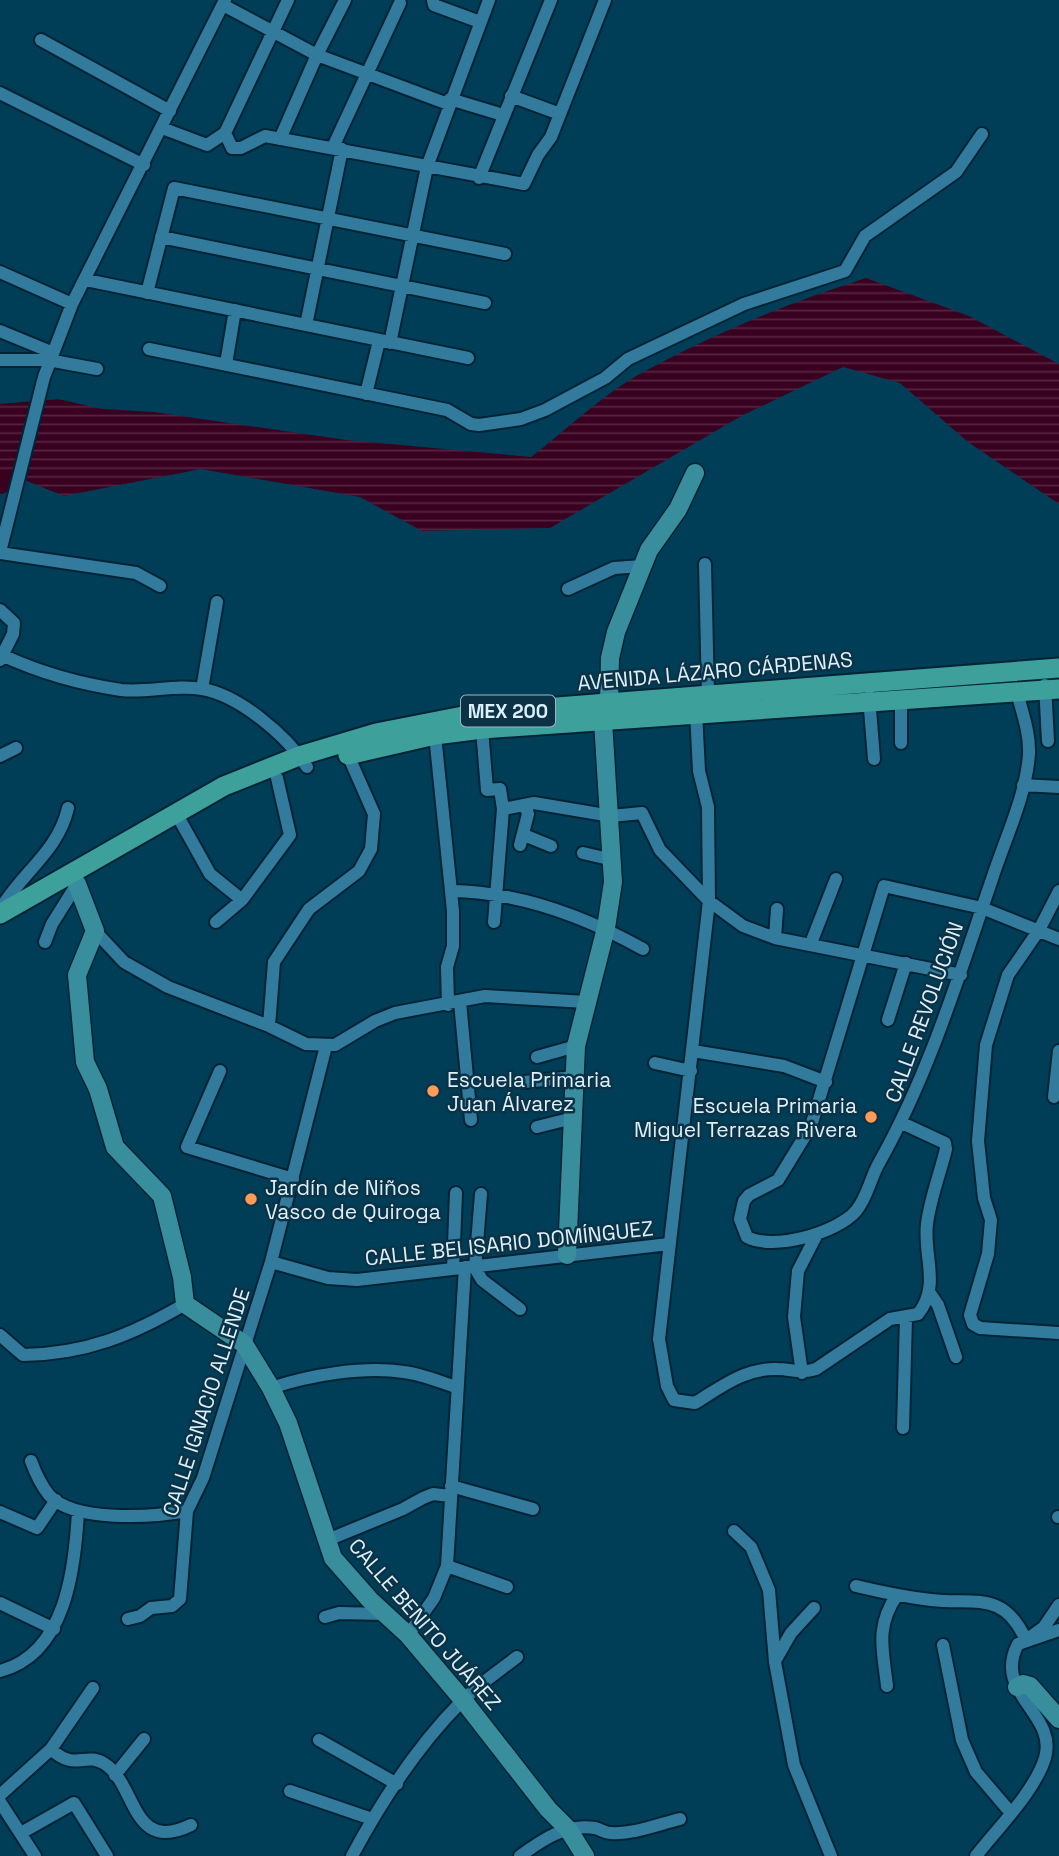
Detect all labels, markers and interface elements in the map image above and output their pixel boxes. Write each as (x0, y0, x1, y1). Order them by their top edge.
street label: AVENIDA LÁZARO CÁRDENAS (576, 646, 854, 696)
road number: MEX 200 (461, 696, 555, 726)
street label: CALLE REVOLUCIÓN (879, 918, 969, 1106)
place label: Escuela Primaria Juan Álvarez (447, 1066, 611, 1117)
marker: Escuela Primaria Juan Álvarez (425, 1083, 441, 1099)
place label: Escuela Primaria Miguel Terrazas Rivera (634, 1092, 857, 1143)
marker: Escuela Primaria Miguel Terrazas Rivera (863, 1109, 879, 1125)
place label: Jardín de Niños Vasco de Quiroga (265, 1174, 441, 1225)
marker: Jardín de Niños Vasco de Quiroga (243, 1191, 259, 1207)
street label: CALLE BELISARIO DOMÍNGUEZ (363, 1214, 655, 1272)
street label: CALLE IGNACIO ALLENDE (156, 1285, 256, 1519)
street label: CALLE BENITO JUÁREZ (343, 1532, 507, 1716)

